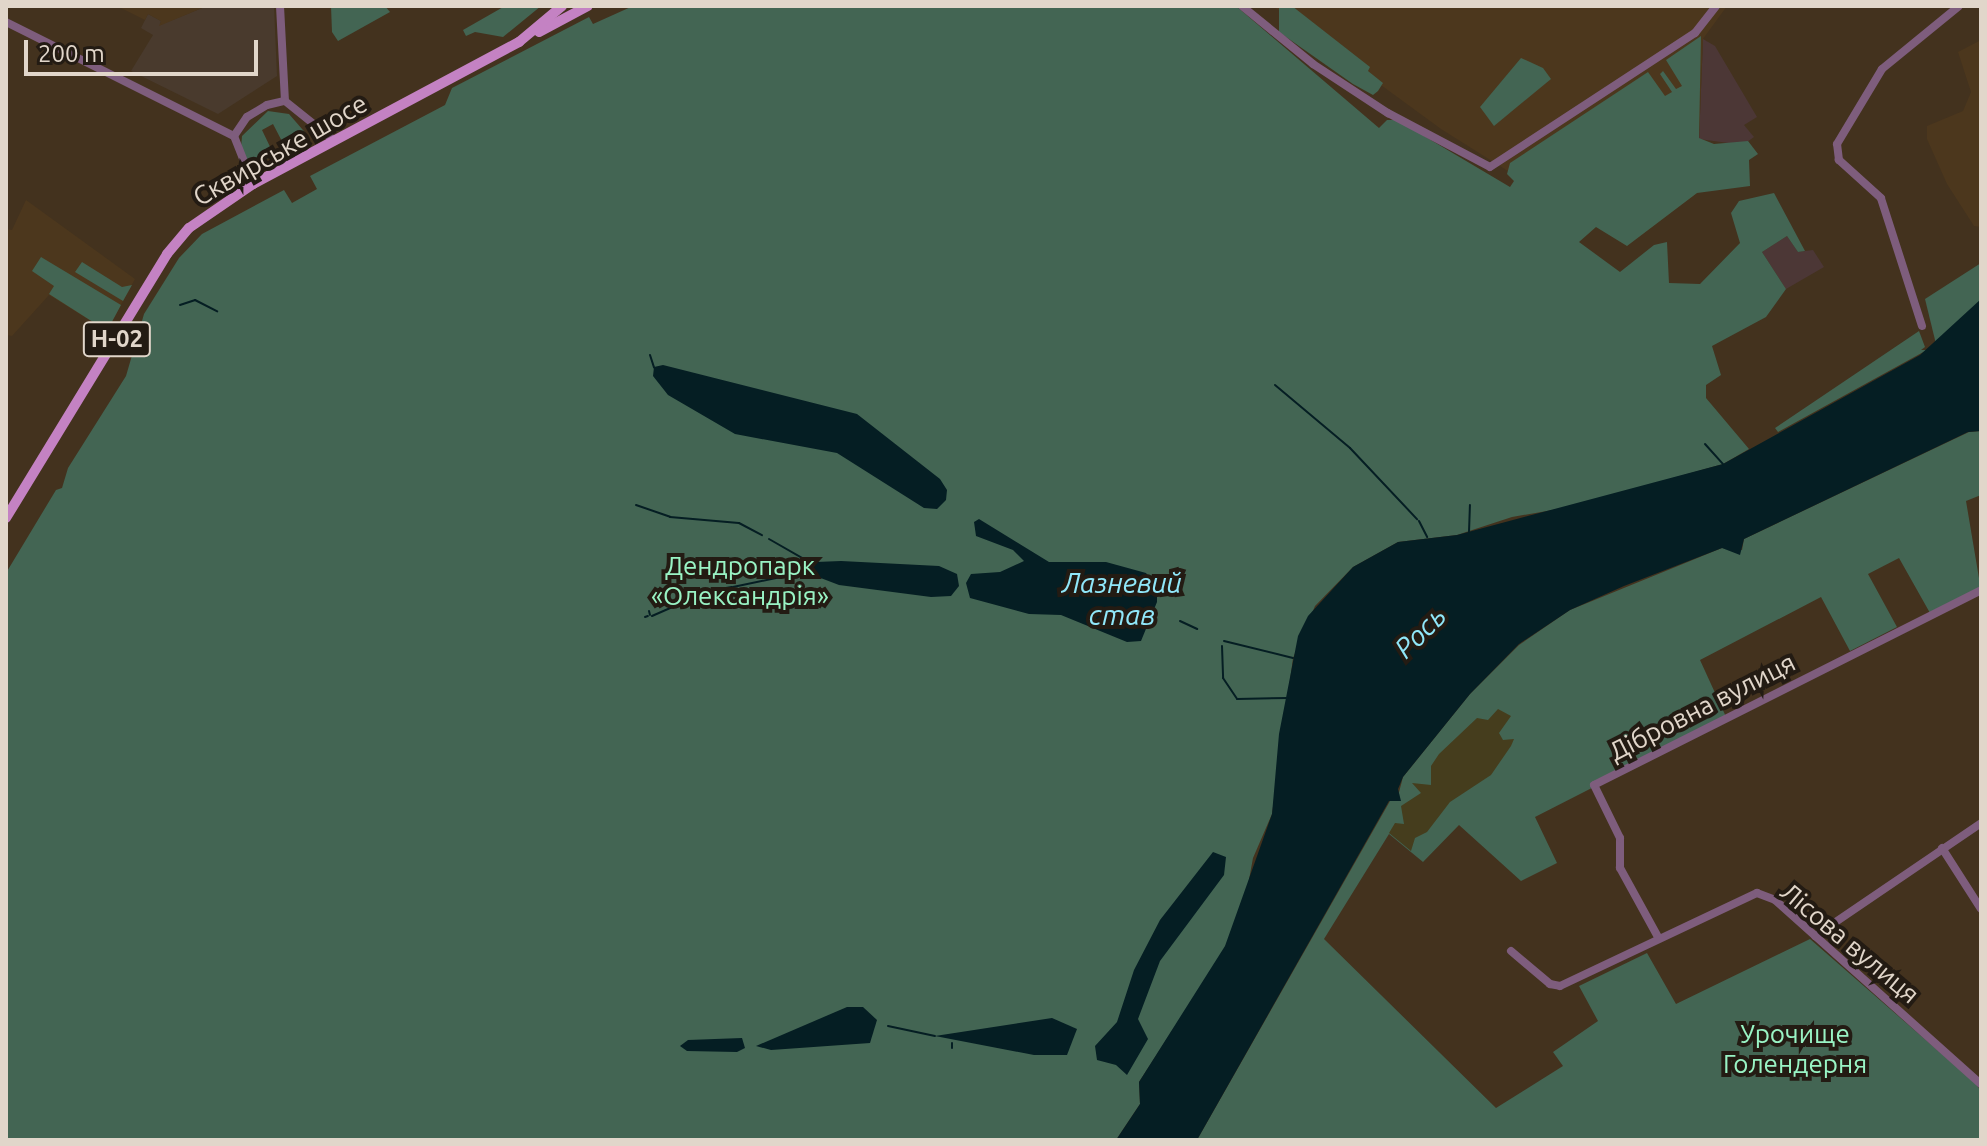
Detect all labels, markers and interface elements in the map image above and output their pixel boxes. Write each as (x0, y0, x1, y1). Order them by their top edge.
scale bar (28, 24, 262, 74)
text: 200 m (38, 40, 105, 67)
street label: Сквирське шосе (187, 88, 373, 212)
road number: Н-02 (81, 319, 153, 359)
park label: Дендропарк «Олександрія» (651, 550, 829, 612)
water label: Лазневий став (1062, 566, 1182, 632)
water label: Рось (1387, 599, 1453, 665)
street label: Дібровна вулиця (1604, 647, 1800, 767)
street label: Лісова вулиця (1774, 876, 1926, 1010)
park label: Урочище Голендерня (1723, 1018, 1867, 1080)

